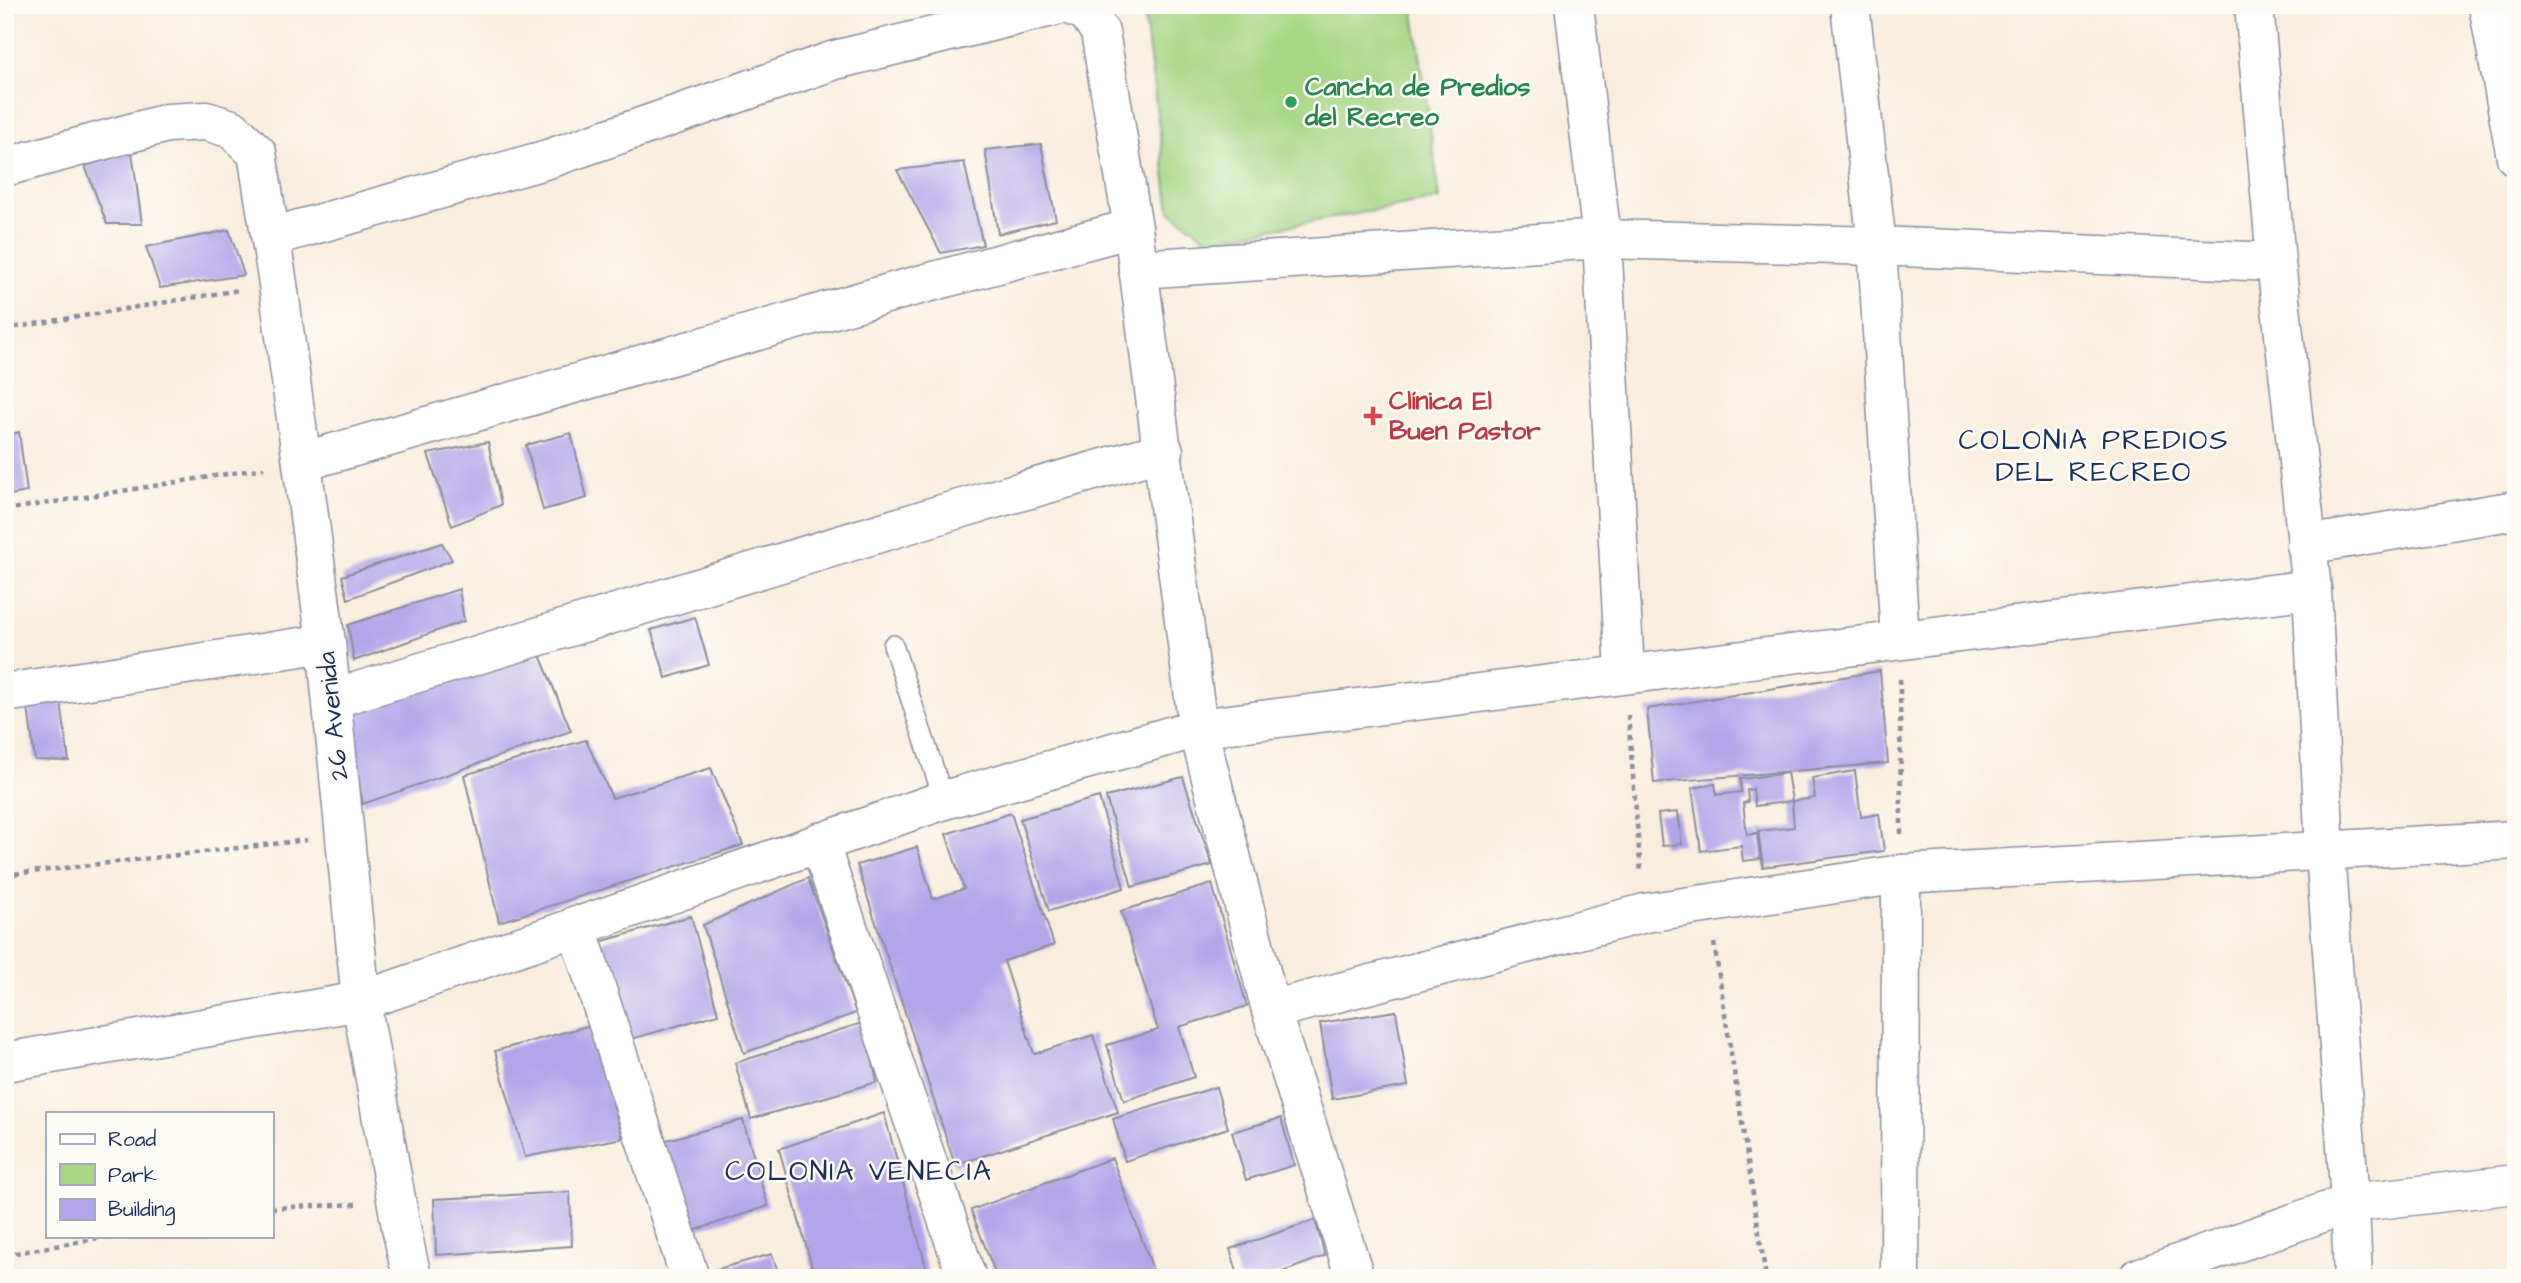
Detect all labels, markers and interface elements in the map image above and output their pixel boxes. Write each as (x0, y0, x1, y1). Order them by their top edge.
place label: Cancha de Predios del Recreo (1304, 69, 1530, 135)
marker: Cancha de Predios del Recreo (1283, 94, 1299, 110)
place label: Clínica El Buen Pastor (1389, 383, 1541, 449)
marker: Clínica El Buen Pastor (1363, 406, 1383, 426)
district label: COLONIA PREDIOS DEL RECREO (1958, 421, 2230, 492)
street label: 26 Avenida (308, 650, 358, 782)
legend (46, 1112, 273, 1238)
text: Road (108, 1125, 156, 1154)
district label: COLONIA VENECIA (725, 1152, 993, 1191)
text: Park (108, 1161, 157, 1190)
text: Building (108, 1195, 176, 1226)

